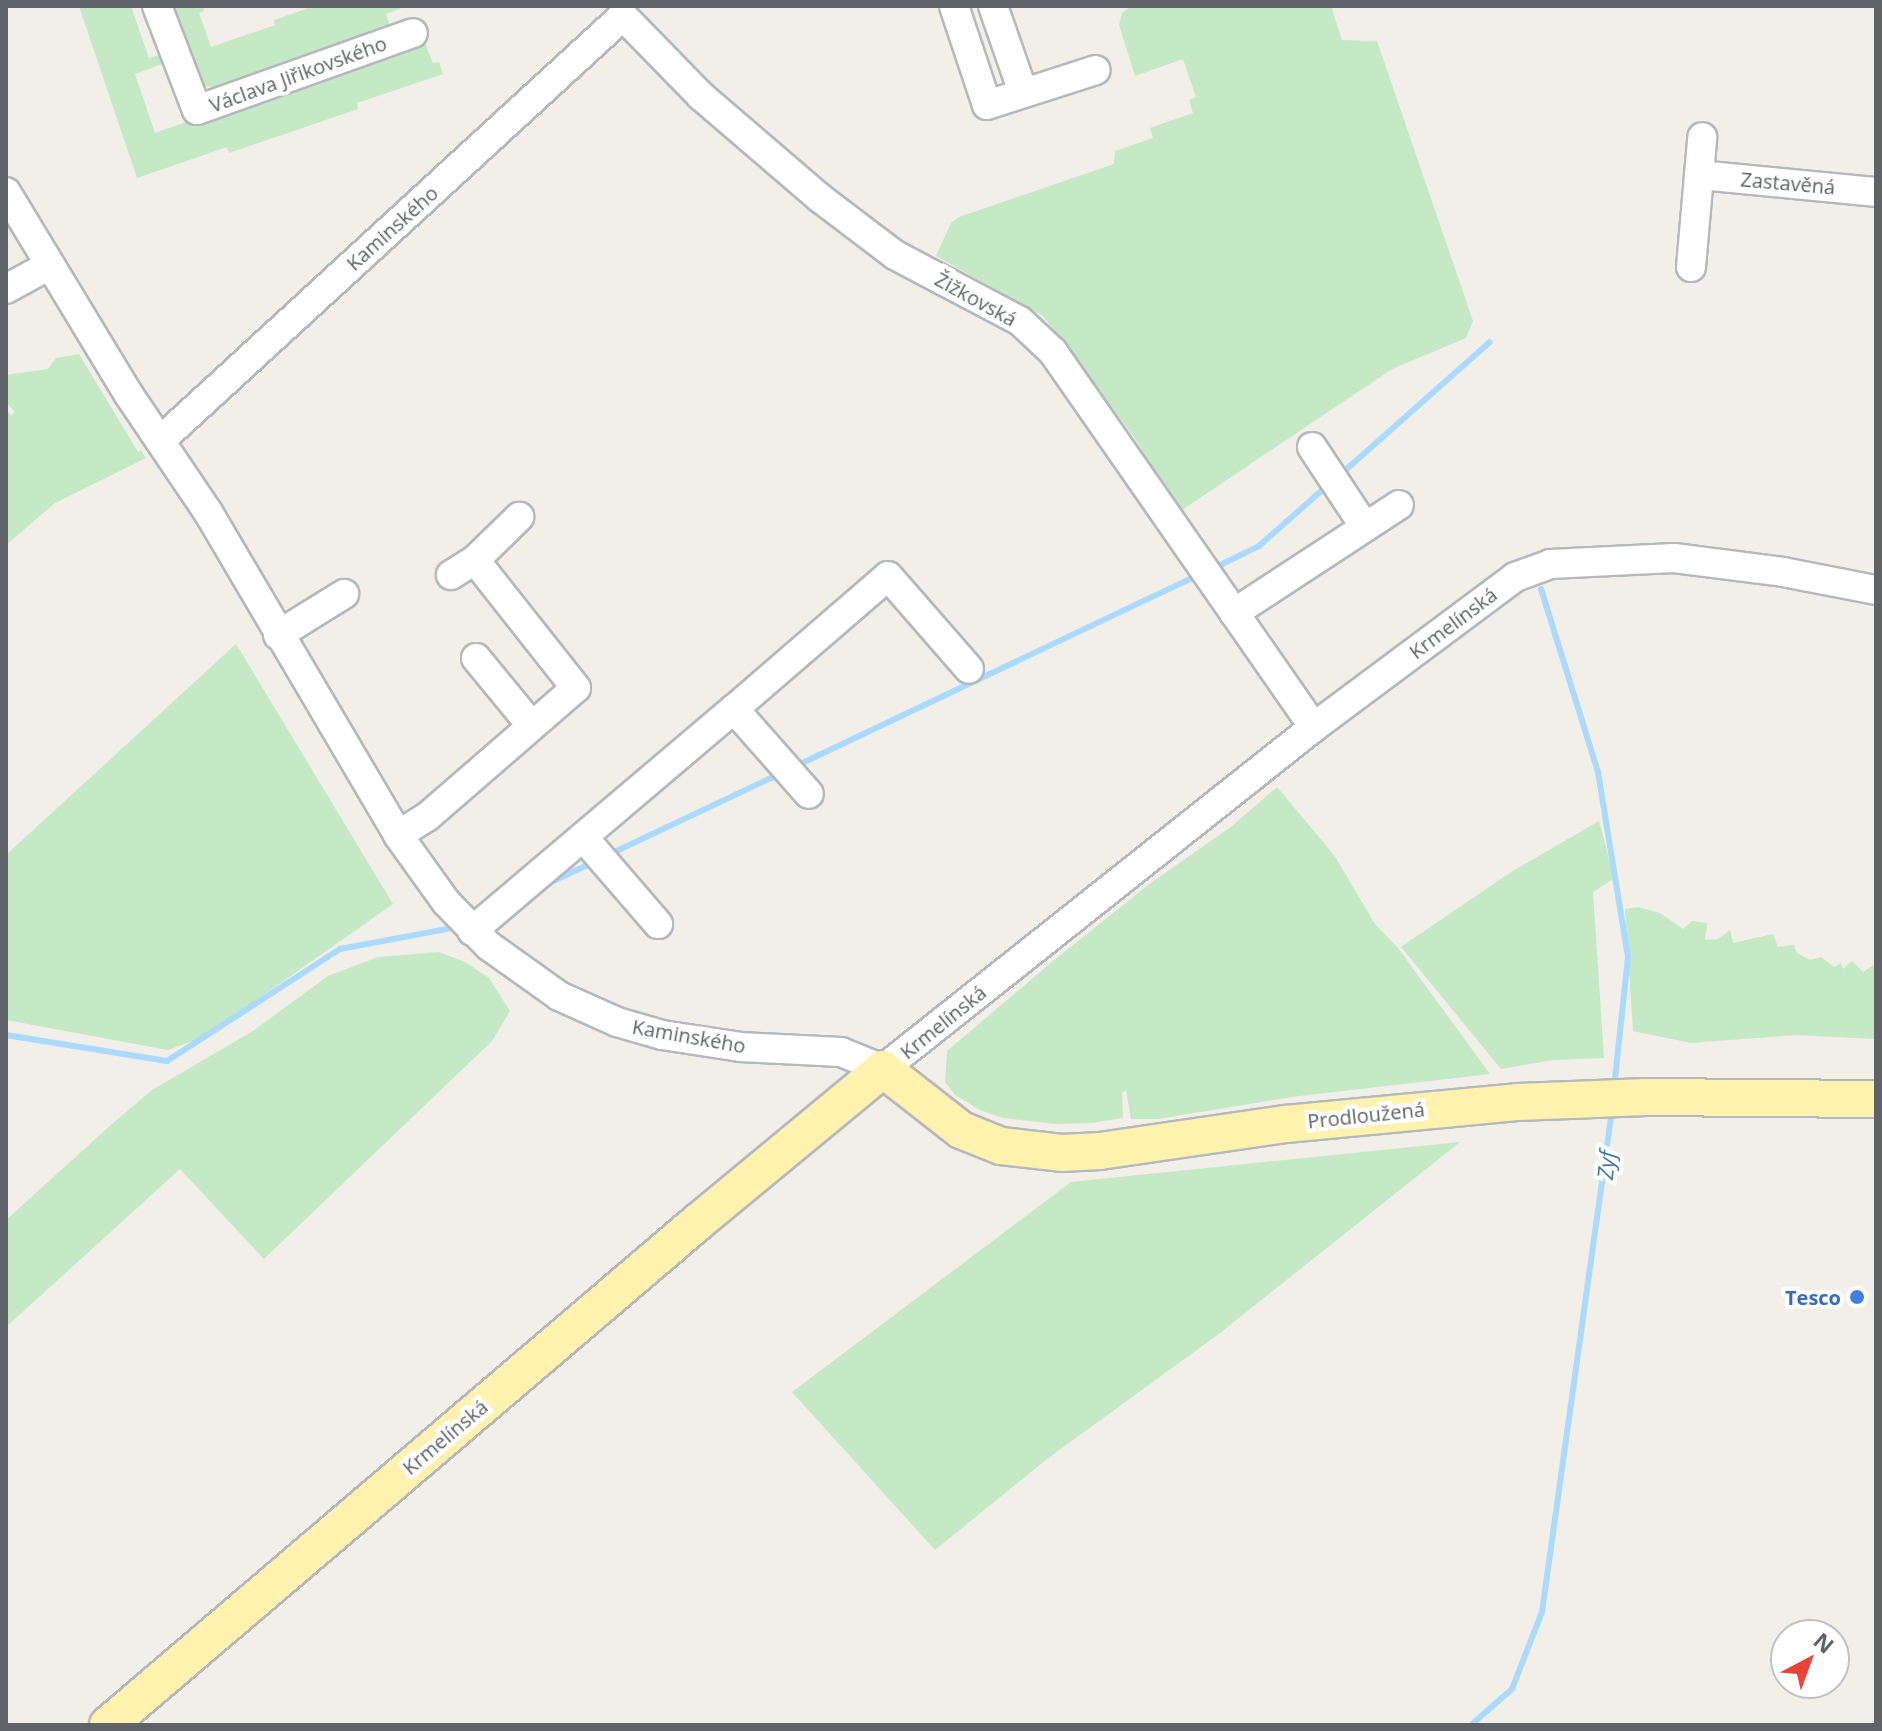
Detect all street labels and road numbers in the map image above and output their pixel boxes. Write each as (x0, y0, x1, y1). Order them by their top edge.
street label: Václava Jiřikovského (206, 31, 390, 117)
street label: Zastavěná (1740, 167, 1836, 199)
street label: Kaminského (341, 181, 443, 275)
street label: Žižkovská (931, 267, 1021, 331)
street label: Krmelínská (1404, 582, 1502, 664)
street label: Krmelínská (895, 980, 991, 1064)
street label: Kaminského (630, 1014, 748, 1058)
street label: Prodloužená (1306, 1097, 1426, 1133)
street label: Krmelínská (398, 1394, 492, 1480)

